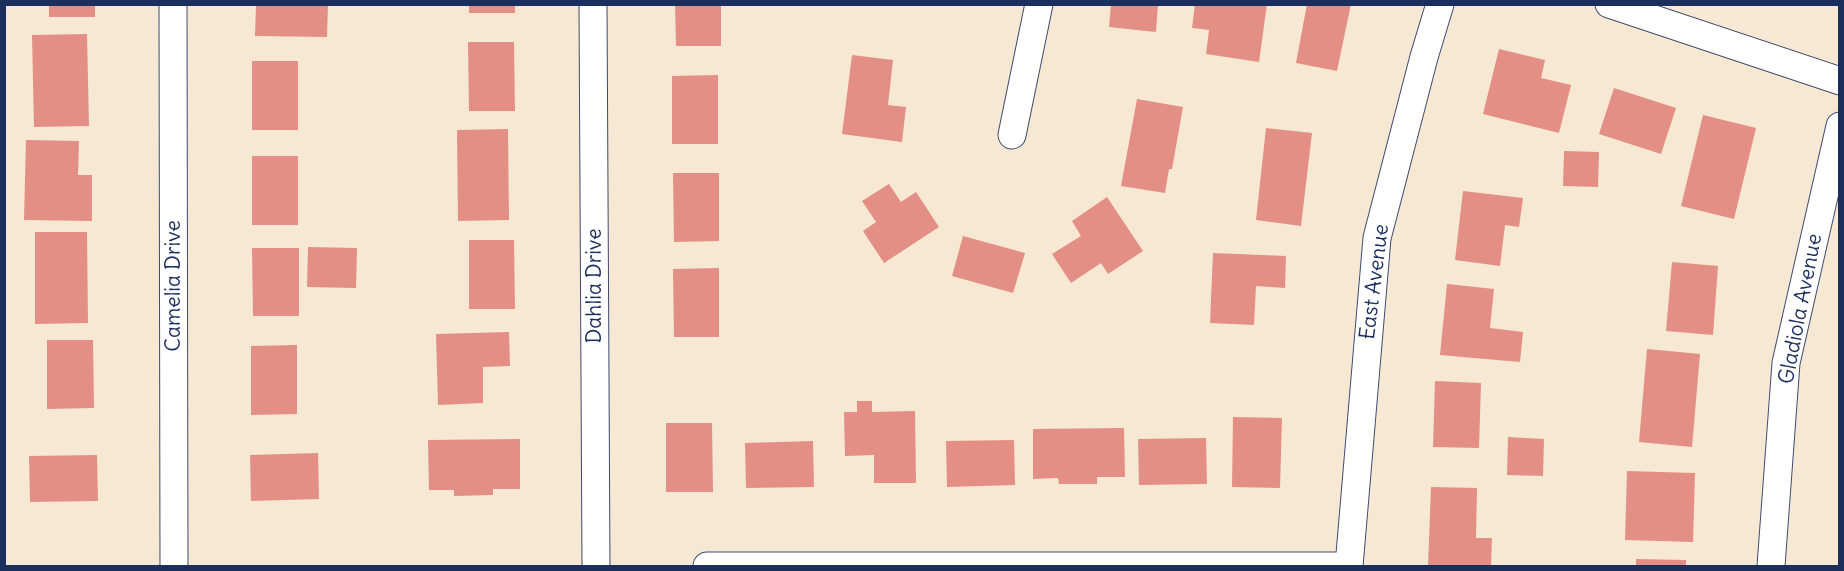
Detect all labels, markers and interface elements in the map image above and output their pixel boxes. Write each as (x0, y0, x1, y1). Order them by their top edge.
street label: Camelia Drive (161, 220, 187, 352)
street label: East Avenue (1355, 223, 1395, 341)
street label: Dahlia Drive (582, 228, 608, 344)
street label: Gladiola Avenue (1774, 232, 1828, 386)

